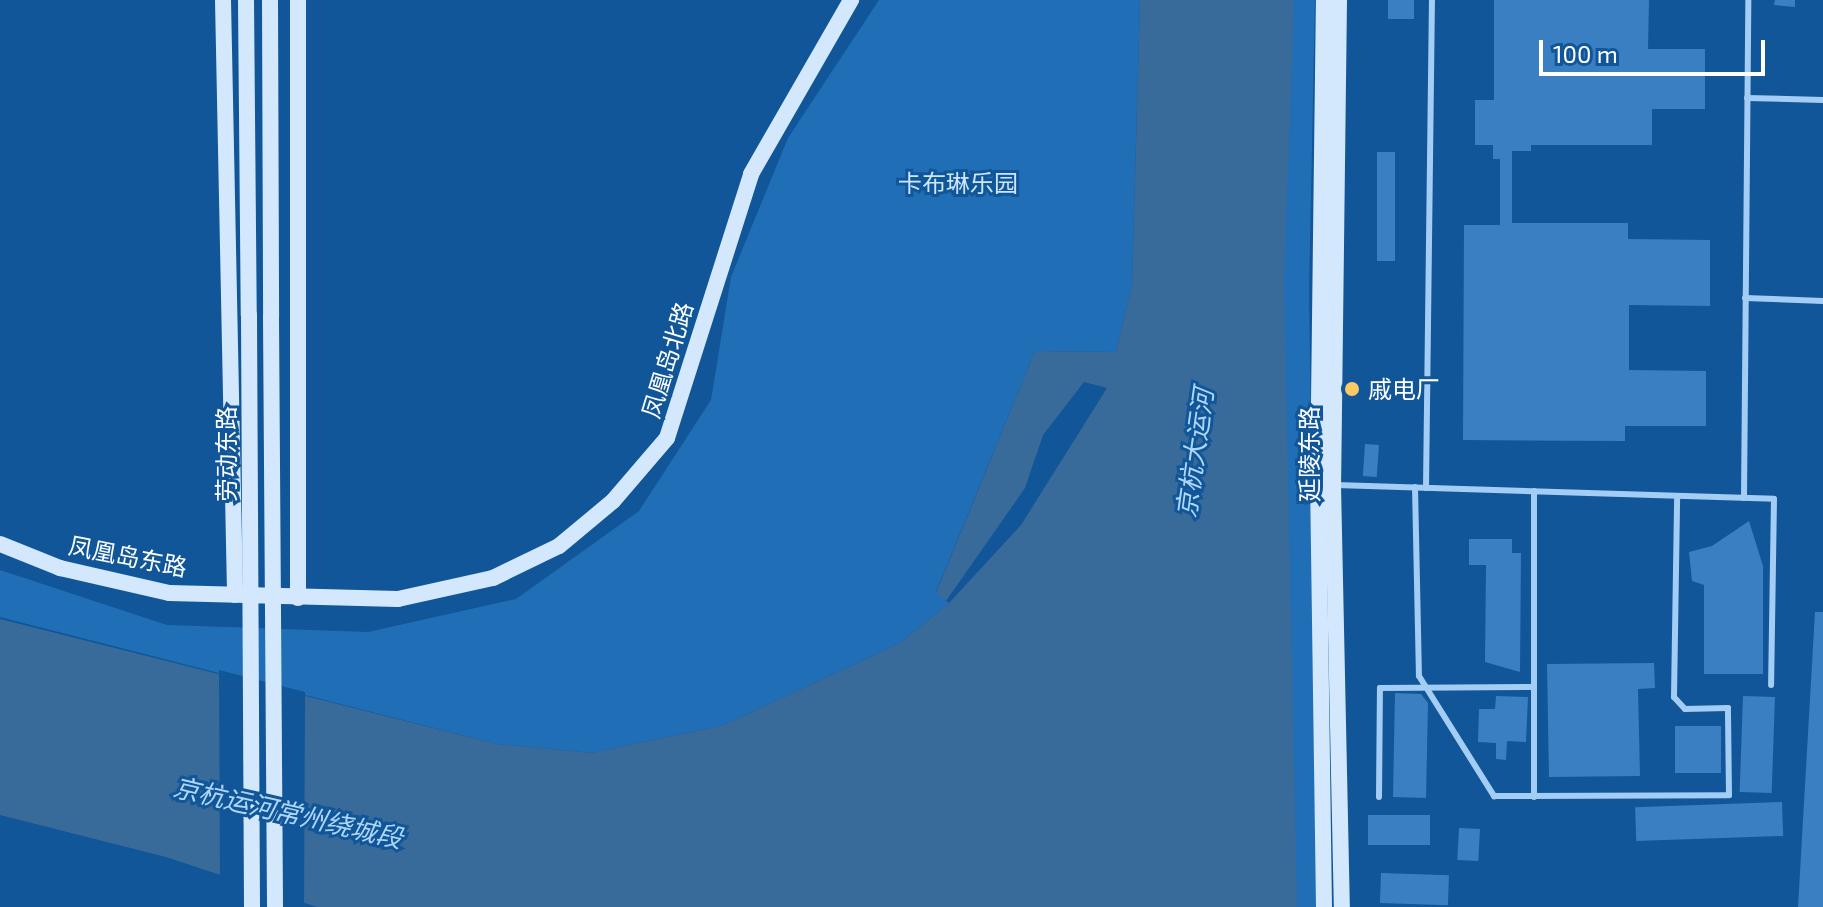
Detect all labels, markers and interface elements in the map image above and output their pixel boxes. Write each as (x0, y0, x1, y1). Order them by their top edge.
scale bar (1543, 24, 1769, 74)
text: 100 m (1553, 39, 1618, 68)
park label: 卡布琳乐园 (898, 169, 1018, 197)
street label: 凤凰岛北路 (636, 298, 698, 422)
place label: 戚电厂 (1368, 375, 1440, 403)
marker: 戚电厂 (1343, 380, 1361, 398)
water label: 京杭大运河 (1170, 386, 1218, 520)
street label: 劳动东路 (212, 406, 240, 502)
street label: 延陵东路 (1295, 406, 1323, 502)
street label: 凤凰岛东路 (66, 530, 190, 582)
water label: 京杭运河常州绕城段 (170, 770, 406, 854)

